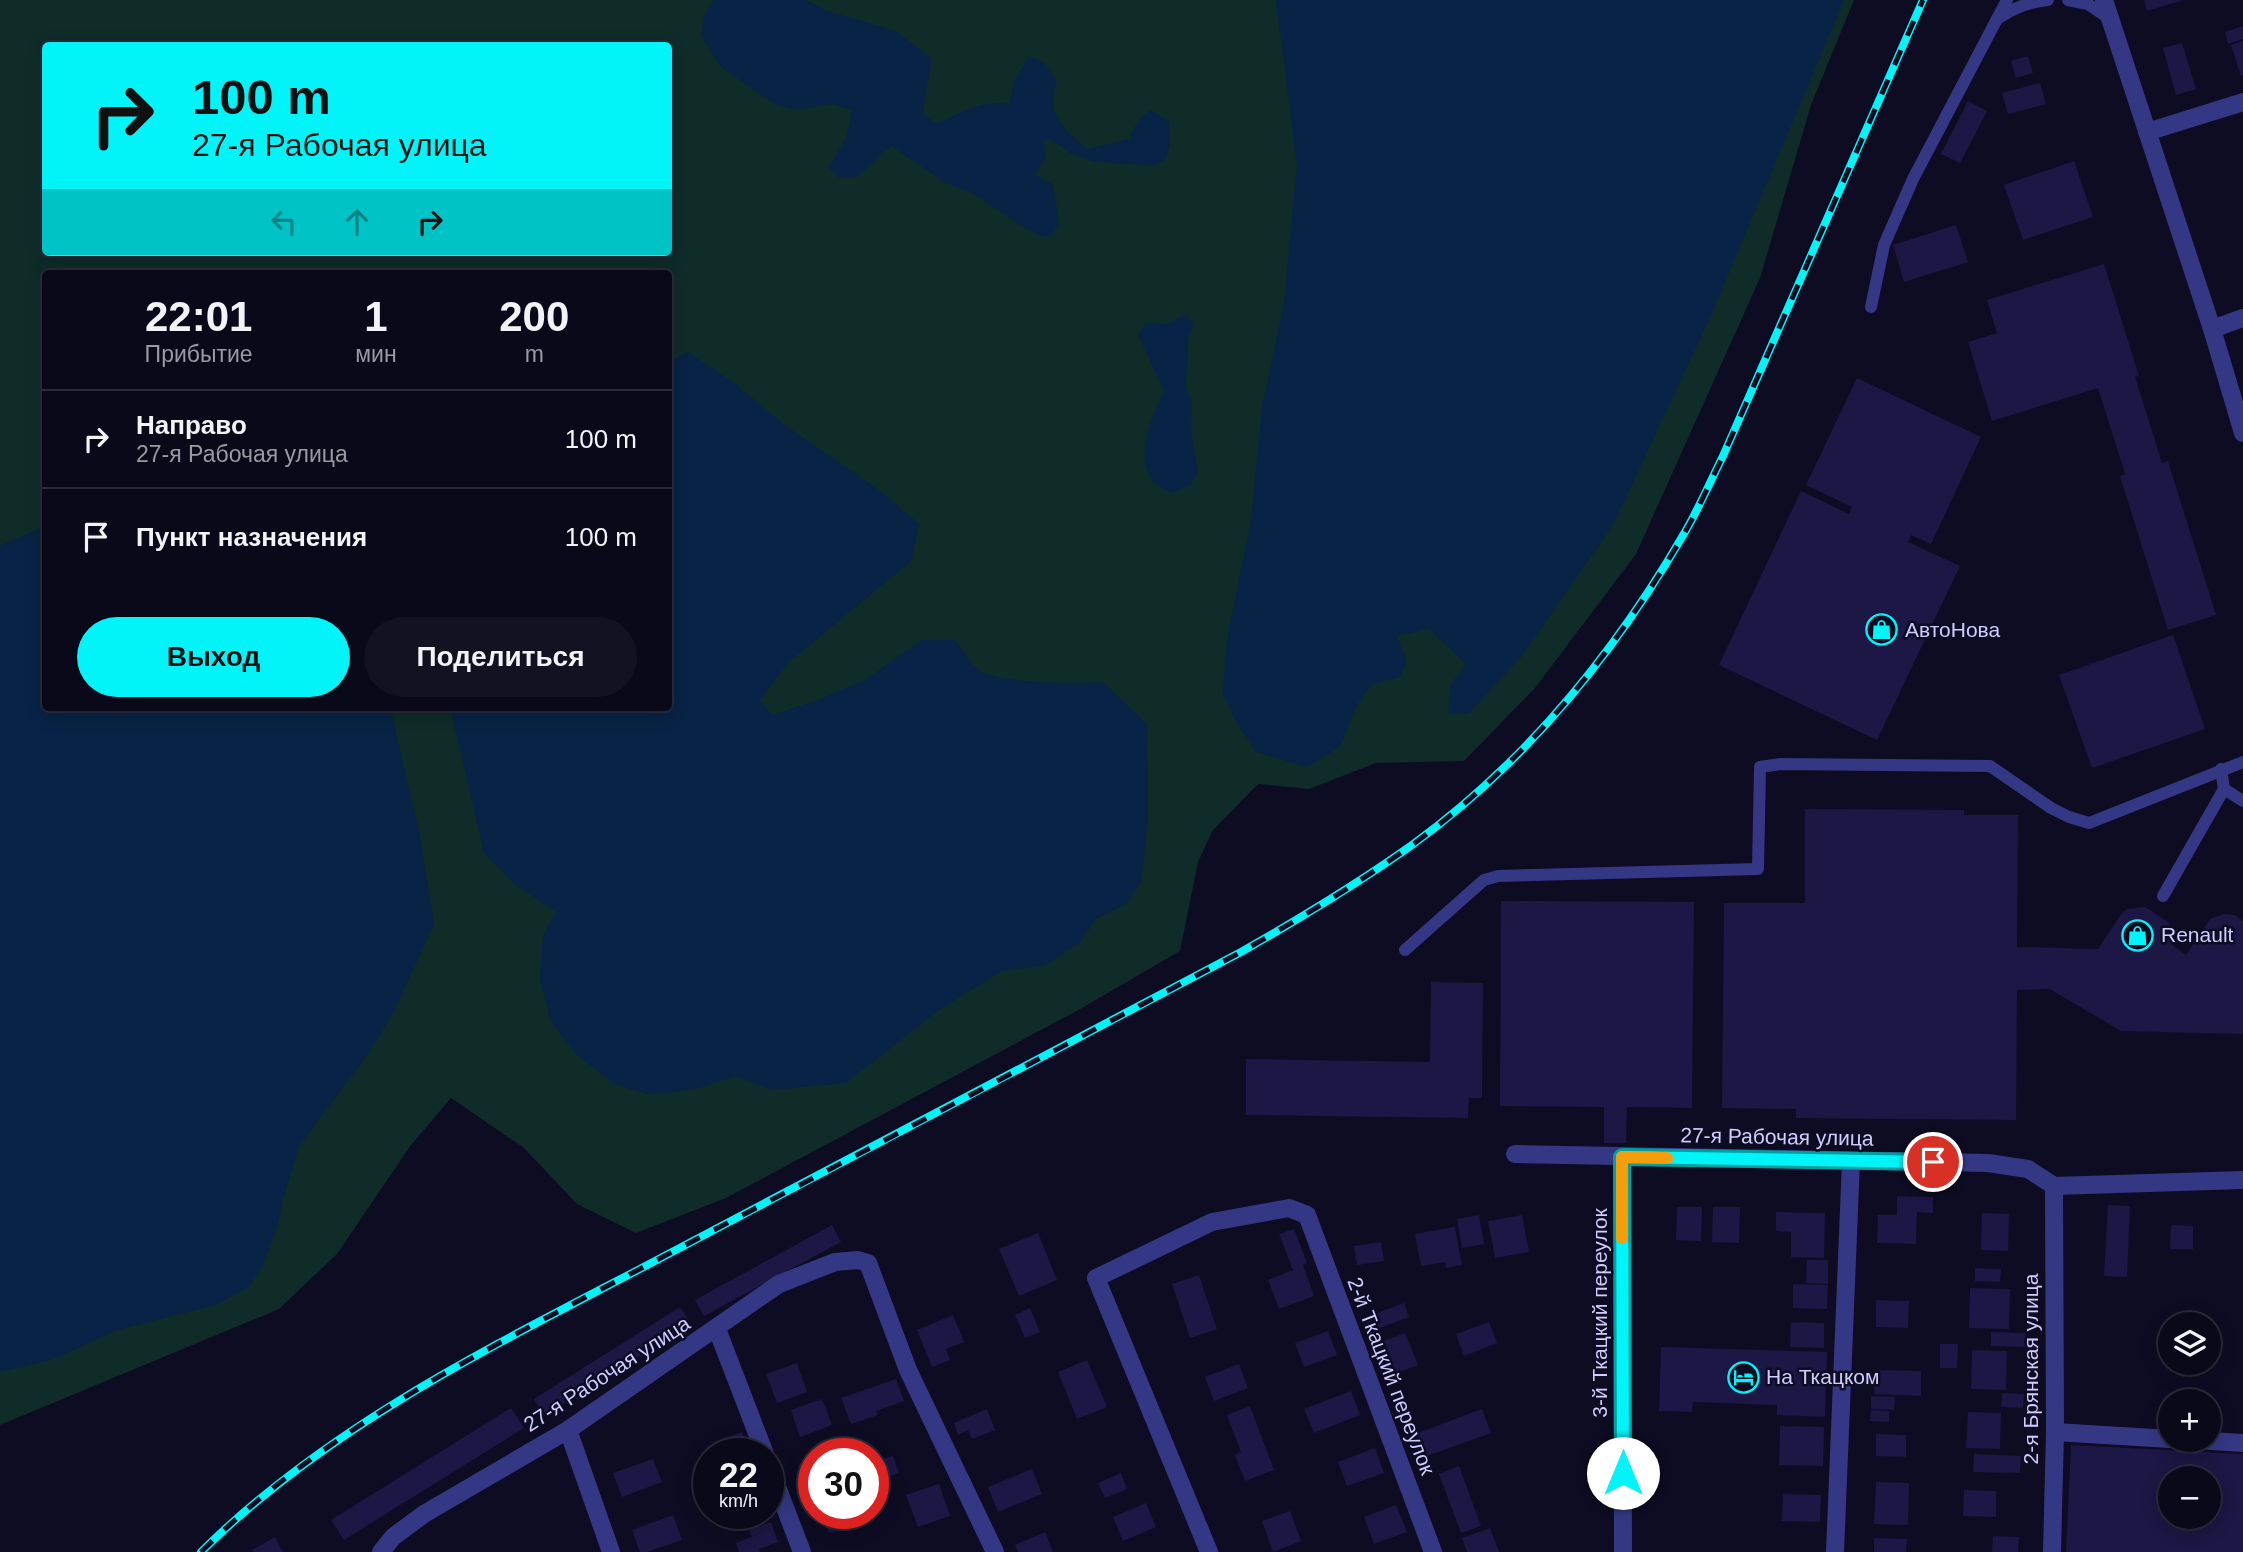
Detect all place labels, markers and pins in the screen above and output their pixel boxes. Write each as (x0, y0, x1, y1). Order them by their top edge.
shop icon: АвтоНова (1865, 613, 1899, 647)
place label: АвтоНова (1905, 618, 2001, 641)
shop icon: Renault (2121, 918, 2155, 952)
place label: Renault (2161, 923, 2234, 946)
pin (1903, 1132, 1963, 1192)
hotel icon: На Ткацком (1726, 1360, 1760, 1394)
place label: На Ткацком (1766, 1365, 1879, 1388)

